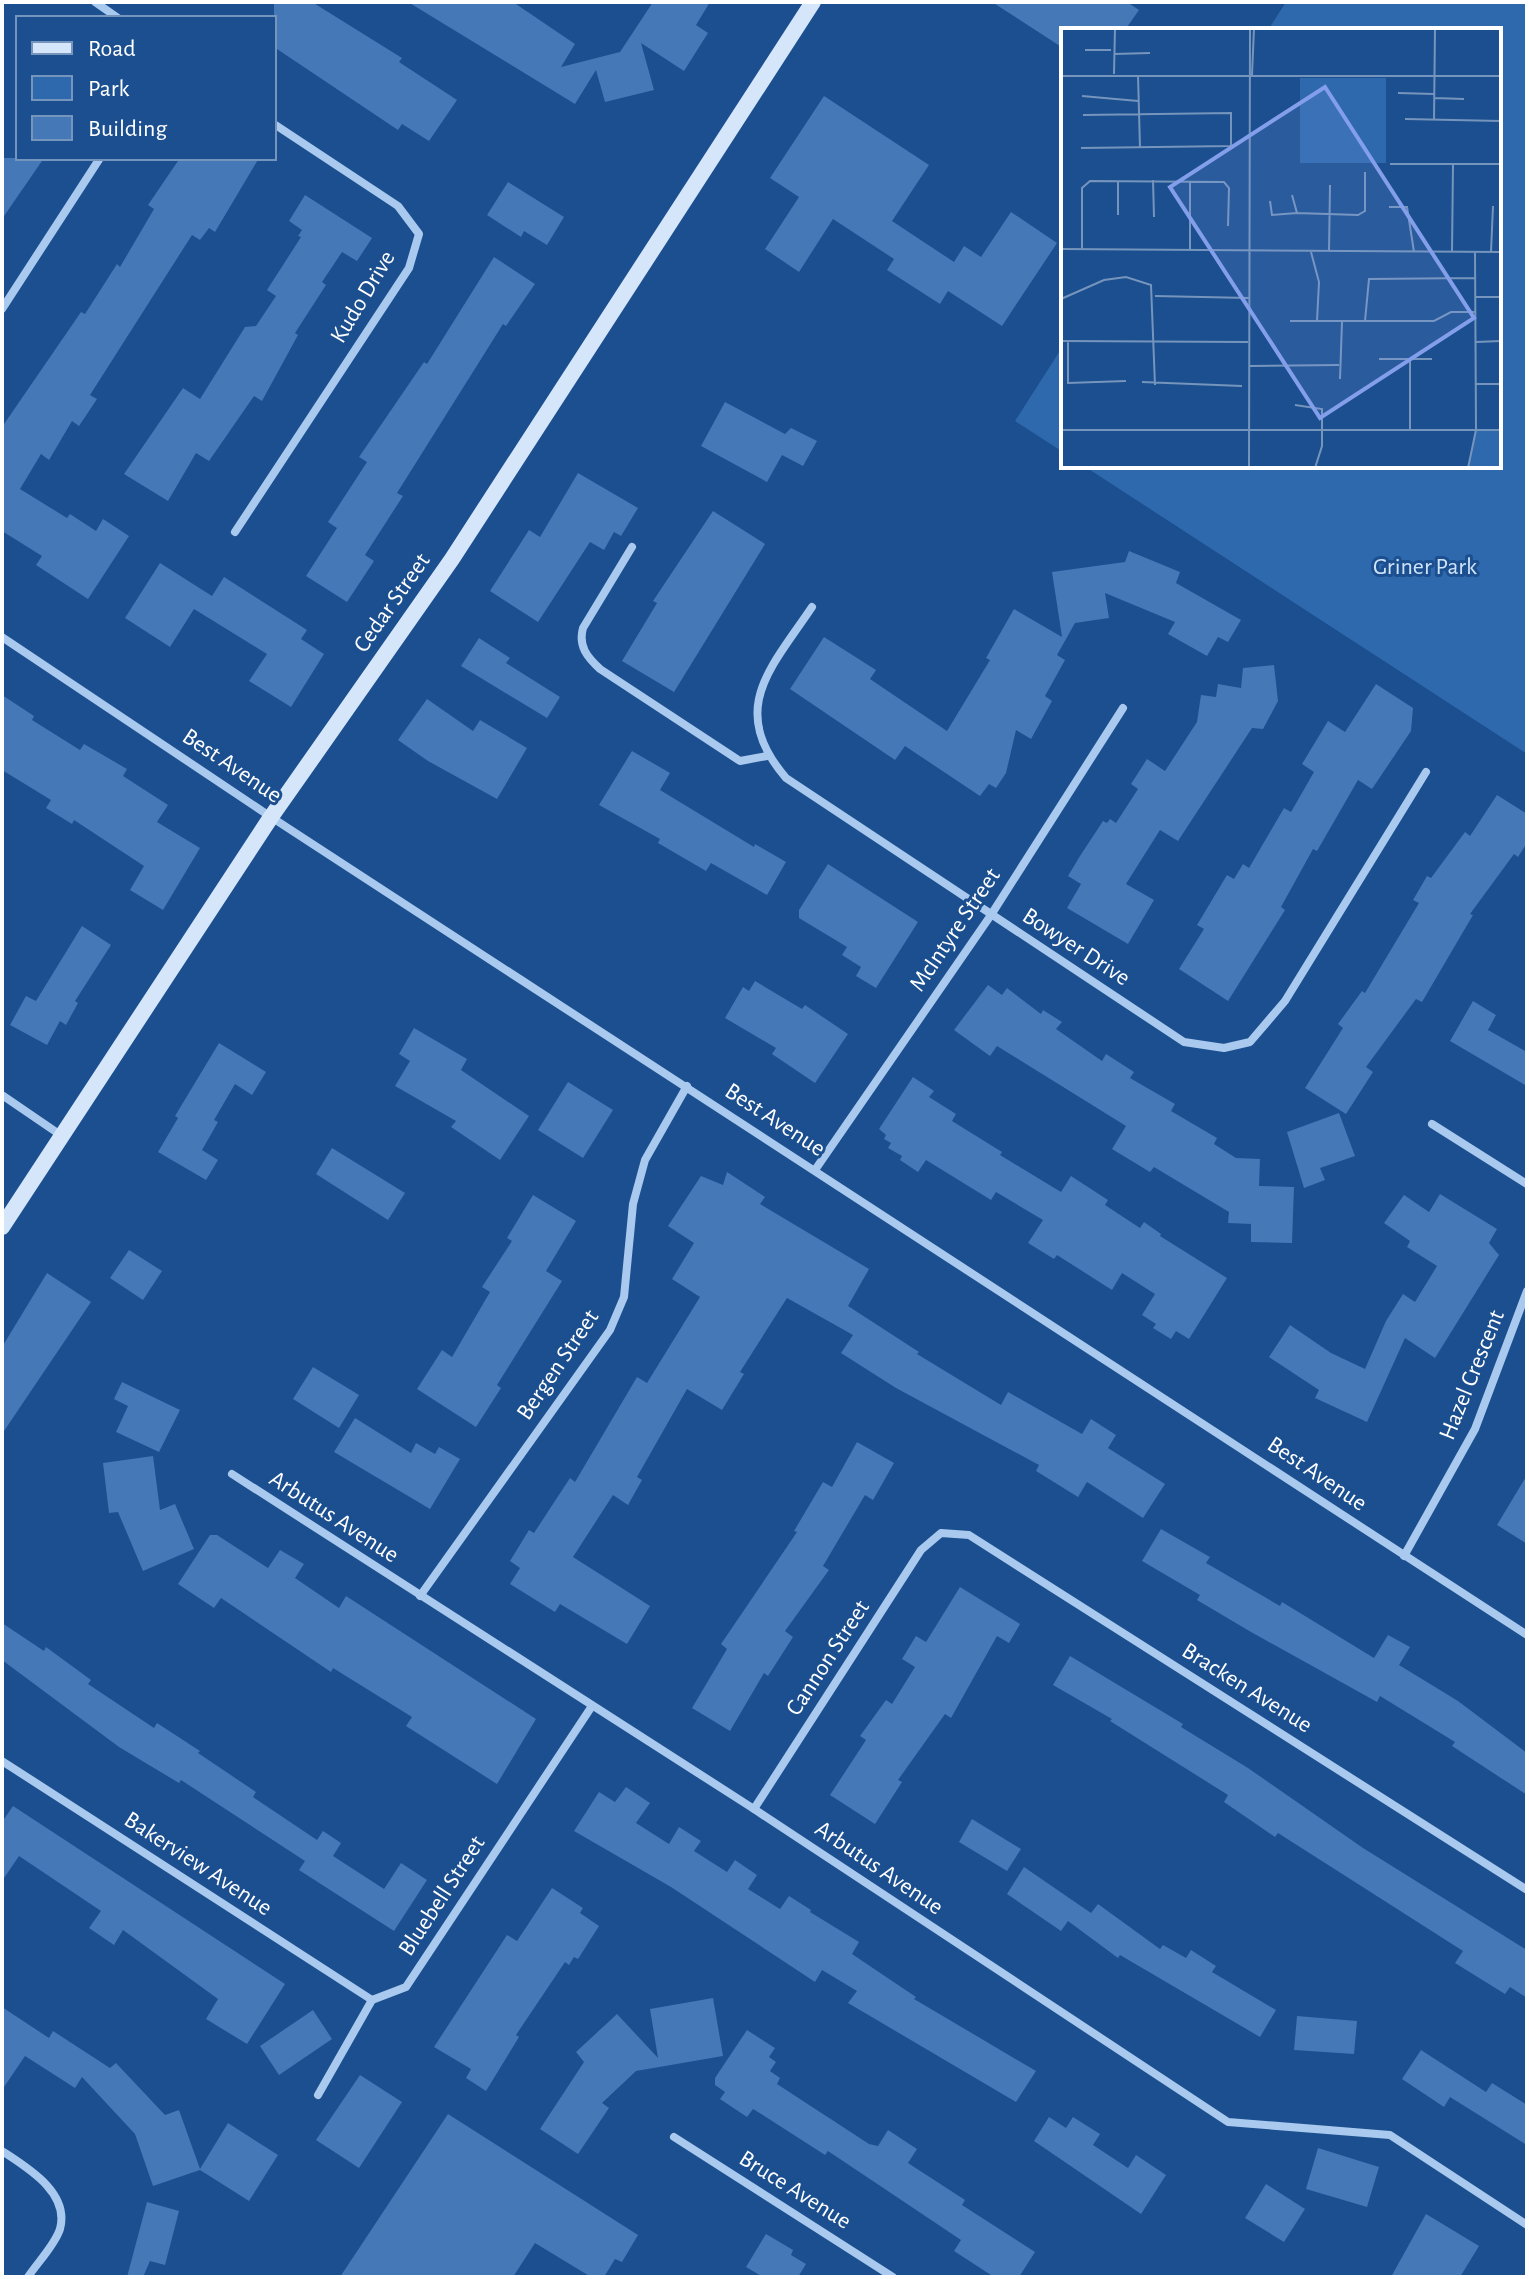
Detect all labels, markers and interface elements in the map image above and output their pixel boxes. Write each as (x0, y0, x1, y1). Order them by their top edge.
legend (16, 16, 276, 160)
inset map (1061, 28, 1501, 468)
text: Road (88, 37, 136, 61)
text: Park (88, 77, 129, 101)
text: Building (88, 117, 167, 141)
street label: Kudo Drive (326, 247, 400, 347)
street label: Cedar Street (349, 549, 435, 657)
park label: Griner Park (1373, 555, 1477, 579)
street label: Best Avenue (178, 724, 286, 808)
street label: McIntyre Street (905, 864, 1005, 996)
street label: Bowyer Drive (1018, 903, 1134, 991)
street label: Best Avenue (721, 1079, 829, 1161)
street label: Bergen Street (513, 1305, 604, 1424)
street label: Hazel Crescent (1435, 1306, 1509, 1443)
street label: Best Avenue (1263, 1432, 1371, 1516)
street label: Arbutus Avenue (265, 1466, 403, 1568)
street label: Cannon Street (782, 1596, 874, 1720)
street label: Bracken Avenue (1178, 1639, 1316, 1737)
street label: Bakerview Avenue (120, 1807, 276, 1921)
street label: Arbutus Avenue (811, 1816, 947, 1920)
street label: Bluebell Street (394, 1831, 490, 1960)
street label: Bruce Avenue (735, 2146, 855, 2234)

